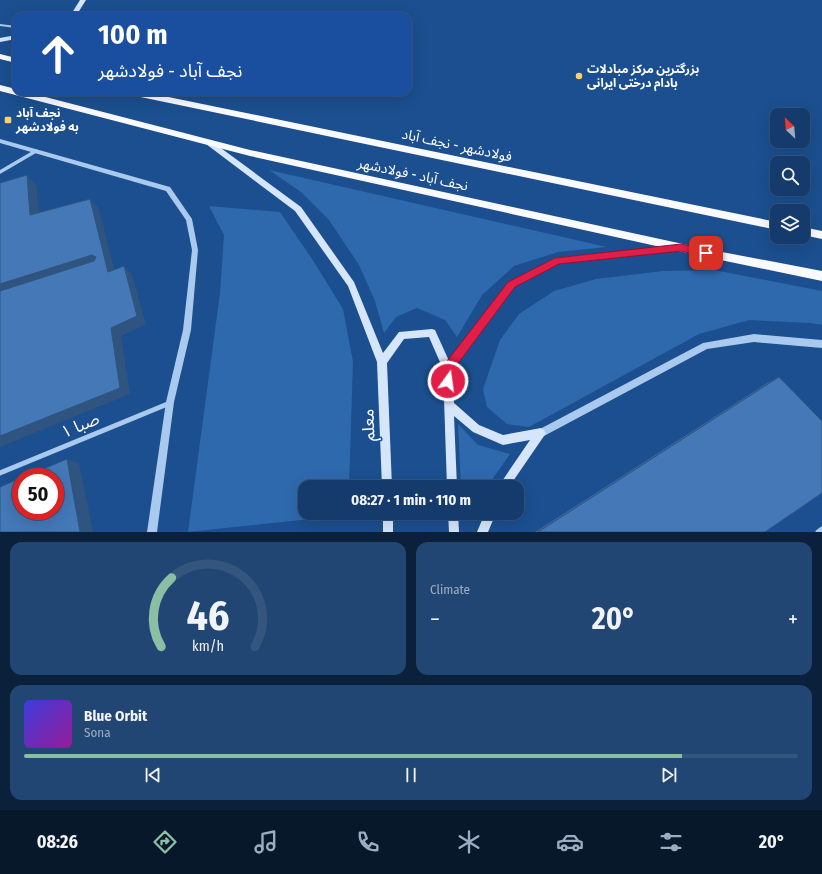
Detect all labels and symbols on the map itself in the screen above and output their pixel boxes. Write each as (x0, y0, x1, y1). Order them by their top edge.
place label: بزرگترین مرکز مبادلات بادام درختی ایرانی (587, 62, 699, 92)
marker: بزرگترین مرکز مبادلات بادام درختی ایرانی (574, 71, 584, 81)
place label: نجف آباد به فولادشهر (15, 106, 79, 134)
north arrow (770, 108, 810, 148)
marker: نجف آباد به فولادشهر (3, 115, 13, 125)
street label: فولادشهر - نجف آباد (400, 126, 514, 165)
street label: نجف آباد - فولادشهر (355, 154, 470, 195)
pin (689, 236, 723, 270)
position arrow (427, 360, 469, 402)
street label: صبا ۱ (58, 408, 103, 443)
street label: معلم (357, 408, 382, 442)
speed limit sign: 50 (12, 468, 64, 520)

